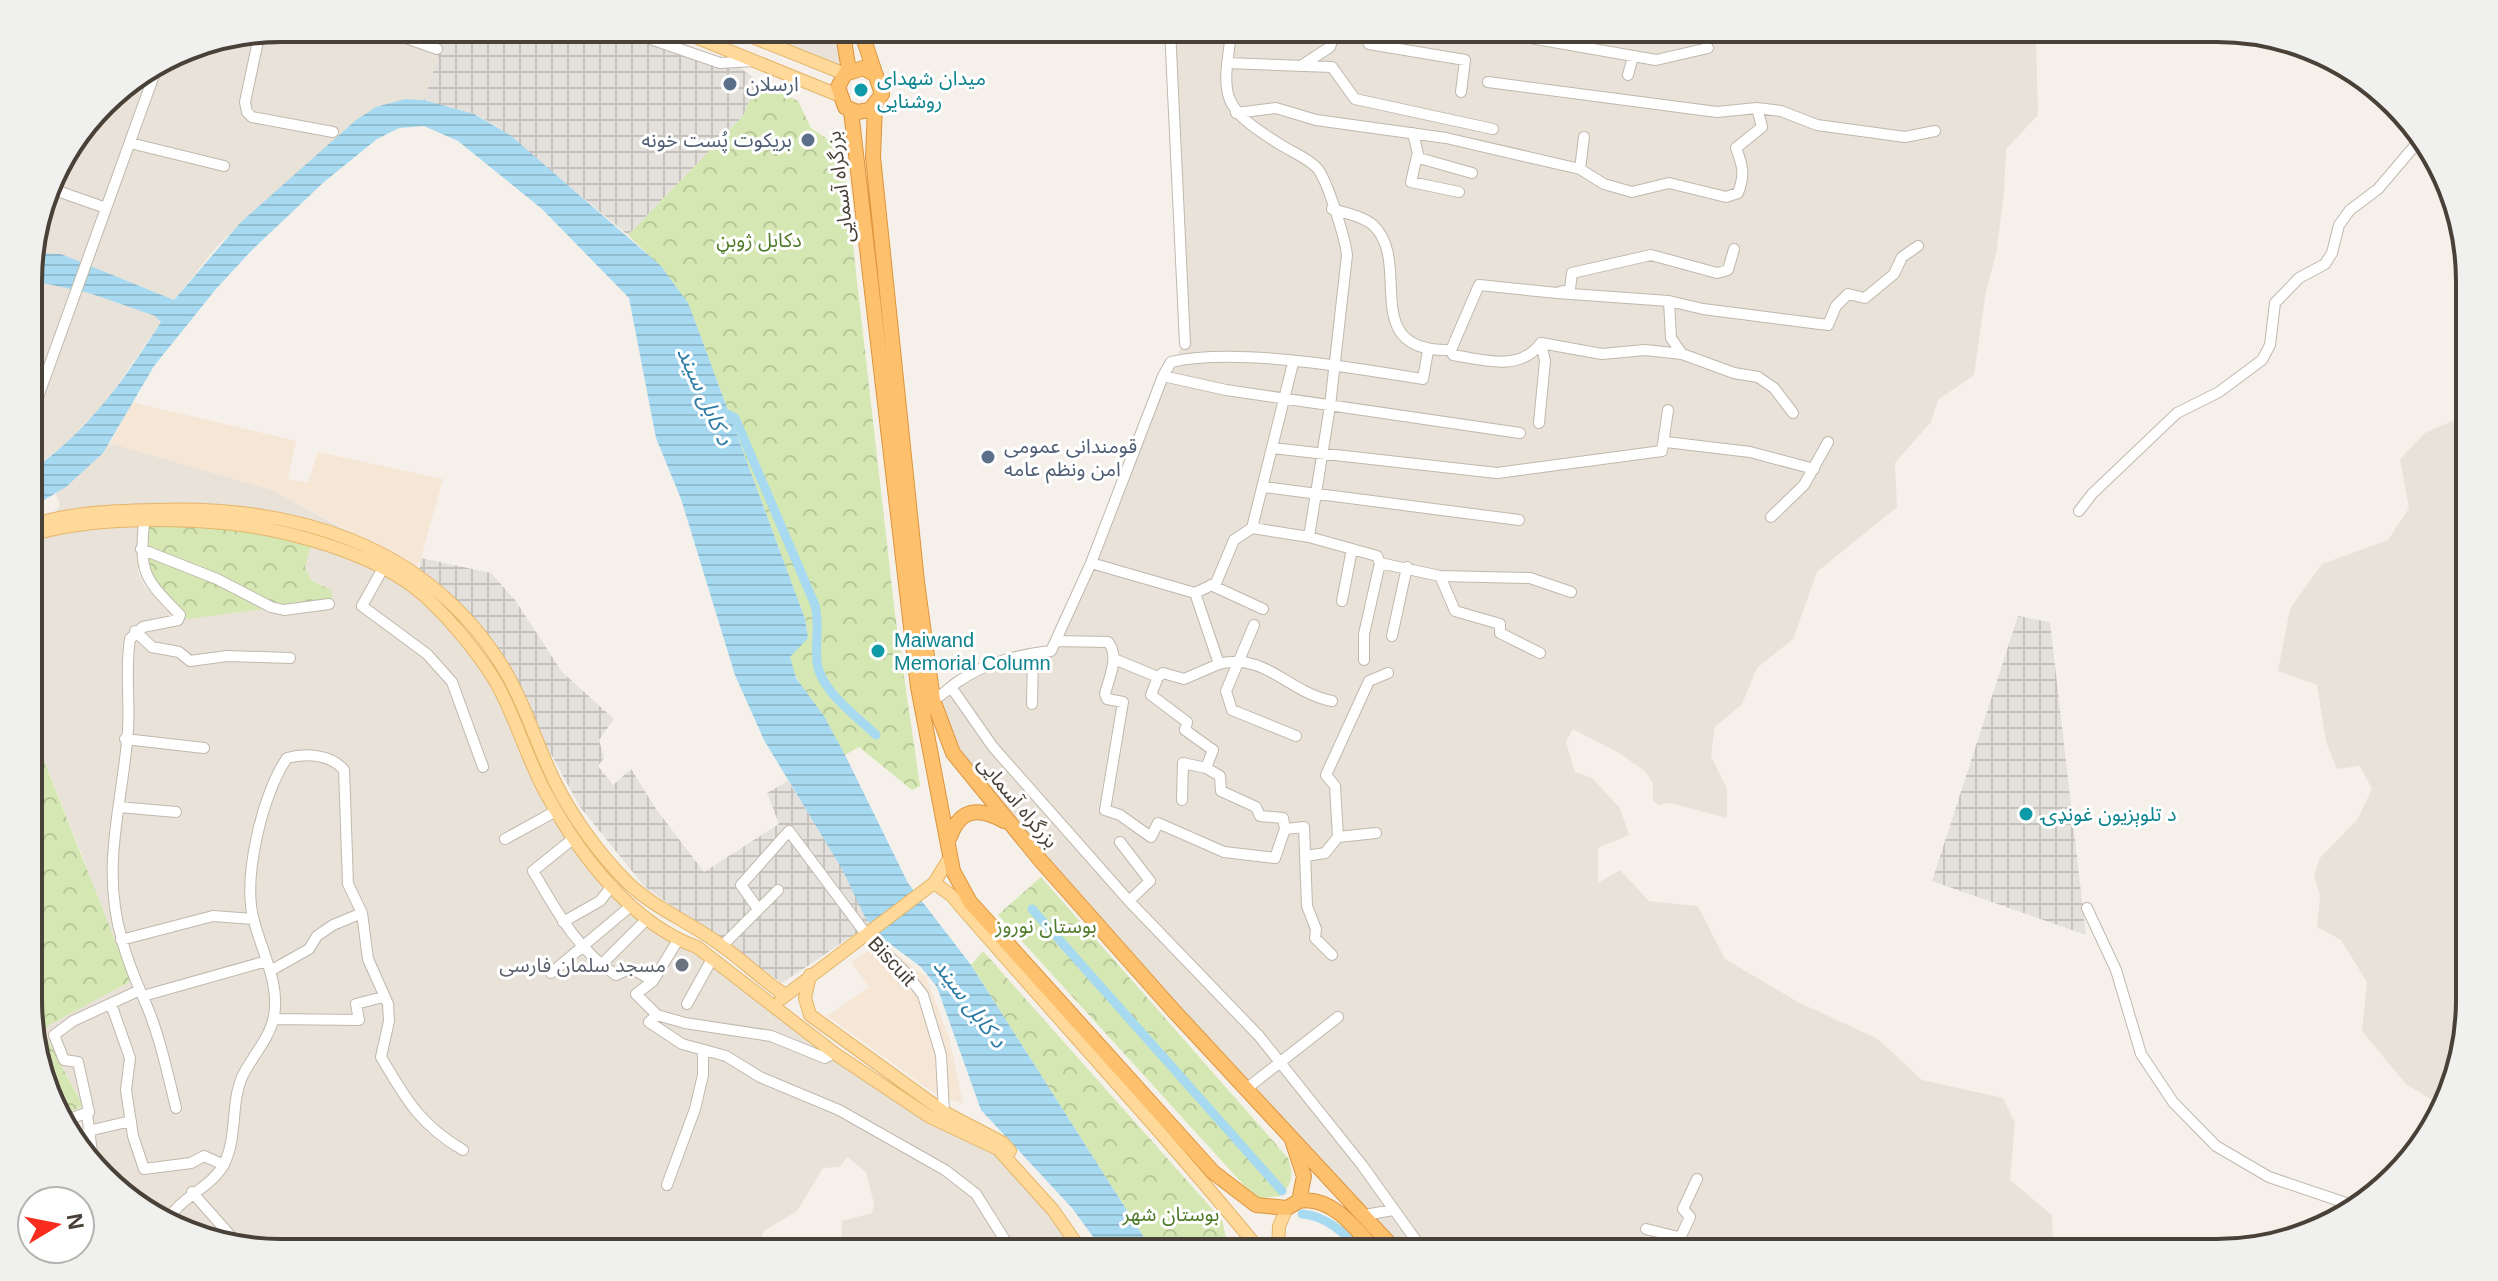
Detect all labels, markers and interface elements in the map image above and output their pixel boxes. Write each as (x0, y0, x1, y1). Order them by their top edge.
place label: میدان شهدای روشنایی (877, 67, 986, 113)
place label: ارسلان (746, 73, 799, 96)
marker: ارسلان (721, 75, 739, 93)
marker: میدان شهدای روشنایی (852, 81, 870, 99)
place label: بریکوت پُست خونه (642, 129, 792, 153)
street label: بزرگراه آسمایی (822, 130, 859, 244)
marker: بریکوت پُست خونه (799, 131, 817, 149)
park label: دکابل ژوبڼ (716, 229, 802, 254)
water label: د کابل سيند (671, 343, 738, 450)
place label: قومندانی عمومی امن ونظم عامه (1004, 435, 1137, 484)
marker: قومندانی عمومی امن ونظم عامه (979, 448, 997, 466)
place label: Maiwand Memorial Column (894, 629, 1051, 674)
marker: Maiwand Memorial Column (869, 642, 887, 660)
street label: بزرگراه آسمایی (973, 752, 1063, 853)
place label: د تلوېزیون غونډۍ (2040, 803, 2177, 827)
marker: د تلوېزیون غونډۍ (2017, 805, 2035, 823)
park label: بوستان نوروز (994, 915, 1097, 938)
street label: Biscuit (864, 932, 920, 990)
place label: مسجد سلمان فارسی (499, 954, 666, 977)
water label: د کابل سيند (928, 954, 1012, 1053)
marker: مسجد سلمان فارسی (673, 956, 691, 974)
north arrow (16, 1185, 96, 1265)
park label: بوستان شهر (1122, 1203, 1219, 1226)
text: N (62, 1212, 89, 1232)

